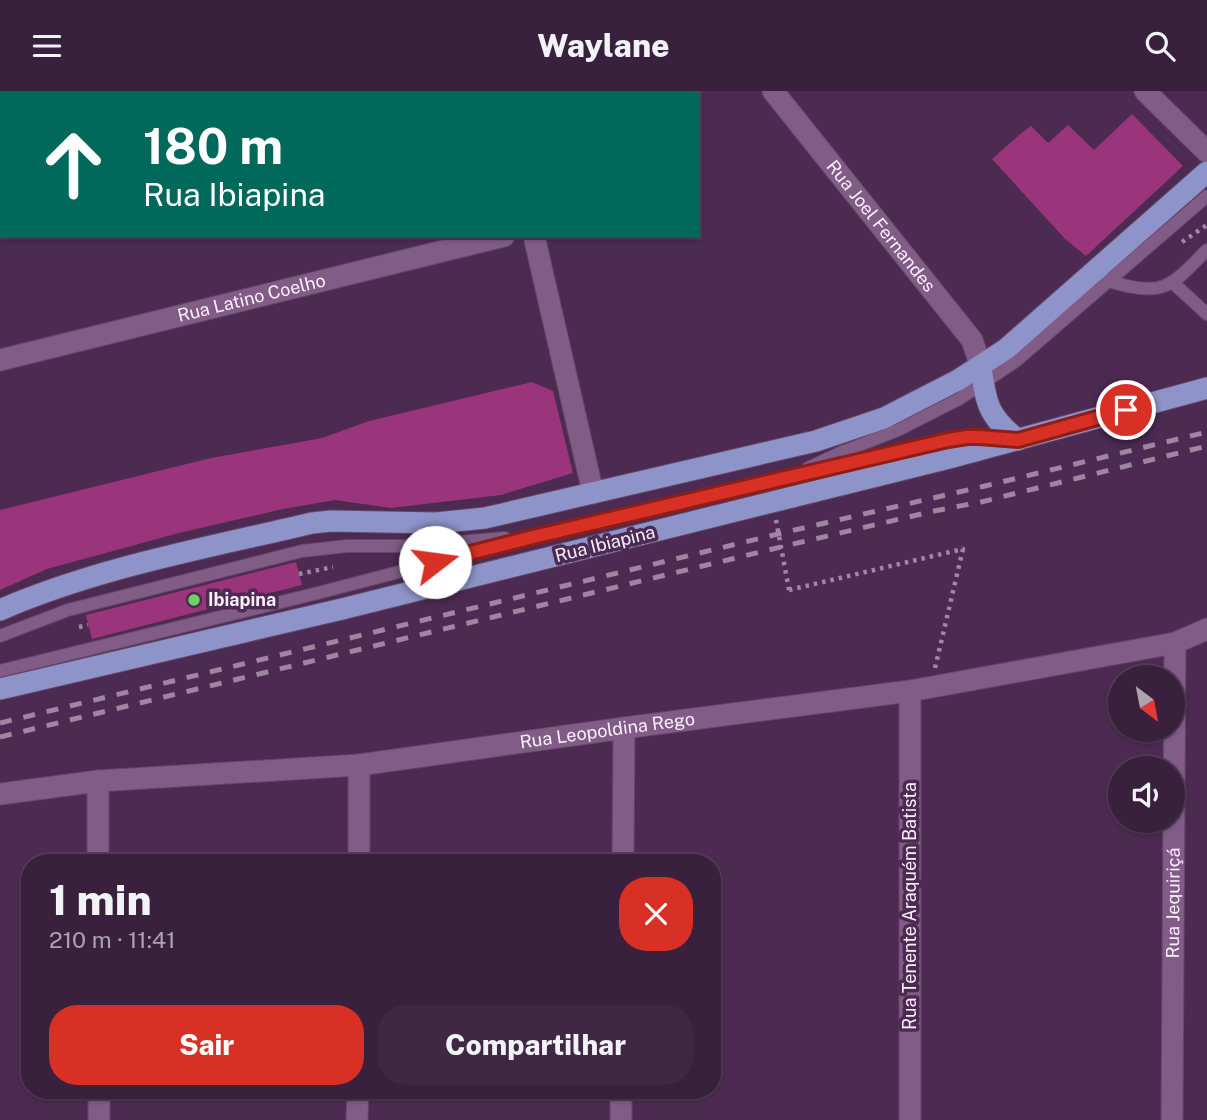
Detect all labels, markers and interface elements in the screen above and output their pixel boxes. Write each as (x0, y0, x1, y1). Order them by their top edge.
icon: menu (28, 27, 66, 65)
text: Waylane (537, 27, 670, 64)
icon: search (1141, 27, 1179, 65)
text: 180 m (143, 117, 283, 175)
icon: ahead (28, 119, 119, 210)
street label: Rua Joel Fernandes (822, 156, 940, 296)
text: Rua Ibiapina (143, 176, 325, 213)
street label: Rua Latino Coelho (175, 269, 328, 326)
pin (1096, 380, 1156, 440)
icon: arrive (1107, 391, 1145, 429)
street label: Rua Ibiapina (553, 521, 657, 566)
position arrow (398, 525, 472, 599)
place label: Ibiapina (208, 589, 276, 610)
marker: Ibiapina (186, 592, 202, 608)
north arrow (1108, 665, 1185, 742)
map controls (1108, 665, 1185, 833)
street label: Rua Leopoldina Rego (518, 708, 696, 752)
button: sound (1108, 756, 1185, 833)
street label: Rua Tenente Araquém Batista (899, 782, 920, 1030)
street label: Rua Jequiriçá (1162, 847, 1184, 959)
text: 1 min (49, 875, 152, 924)
button: close (619, 877, 693, 951)
text: 210 m · 11:41 (49, 926, 176, 953)
button: Sair (49, 1005, 364, 1085)
button: Compartilhar (378, 1005, 693, 1085)

